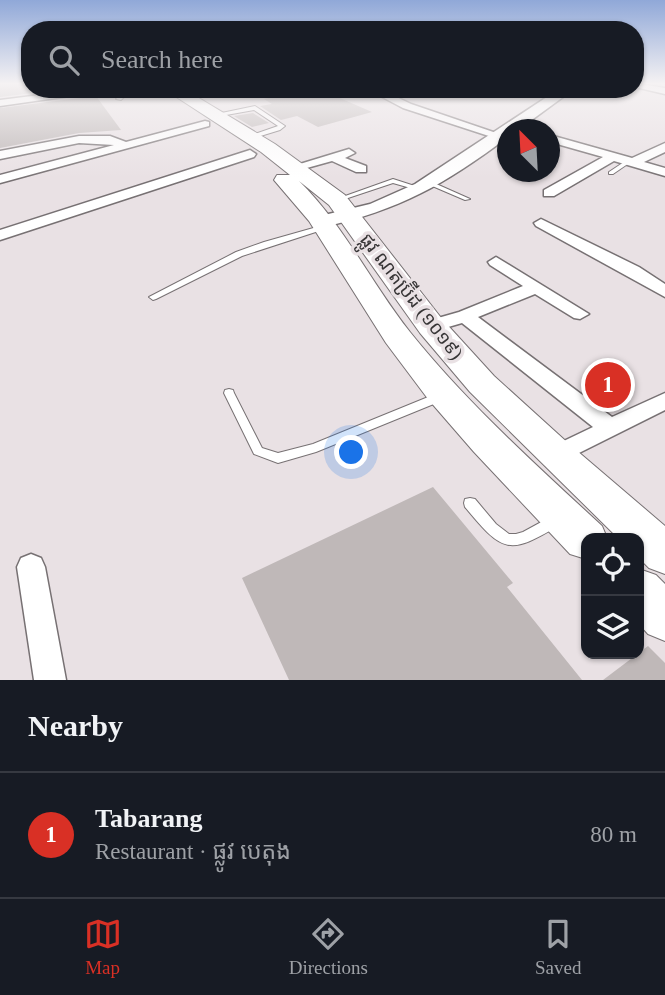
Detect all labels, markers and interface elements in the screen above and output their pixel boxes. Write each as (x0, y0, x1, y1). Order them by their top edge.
search box (21, 21, 644, 98)
icon: search (45, 41, 83, 79)
text: Search here (101, 45, 223, 74)
north arrow (497, 119, 560, 182)
street label: ផ្លូវ ណតប្រ៊ីដ (១០១៩) (351, 228, 469, 367)
pin: 1 (585, 359, 631, 411)
your location (334, 435, 368, 469)
map controls (581, 533, 644, 659)
button: locate (581, 533, 644, 596)
button: layers (581, 596, 644, 659)
text: Nearby (28, 709, 123, 742)
text: Tabarang (95, 804, 202, 833)
text: 1 (45, 822, 57, 847)
text: 80 m (590, 822, 637, 847)
text: Restaurant · ផ្លូវ បេតុង (95, 839, 291, 864)
tab: Map (84, 915, 122, 979)
tab: Directions (289, 915, 368, 979)
tab: Saved (535, 915, 581, 979)

